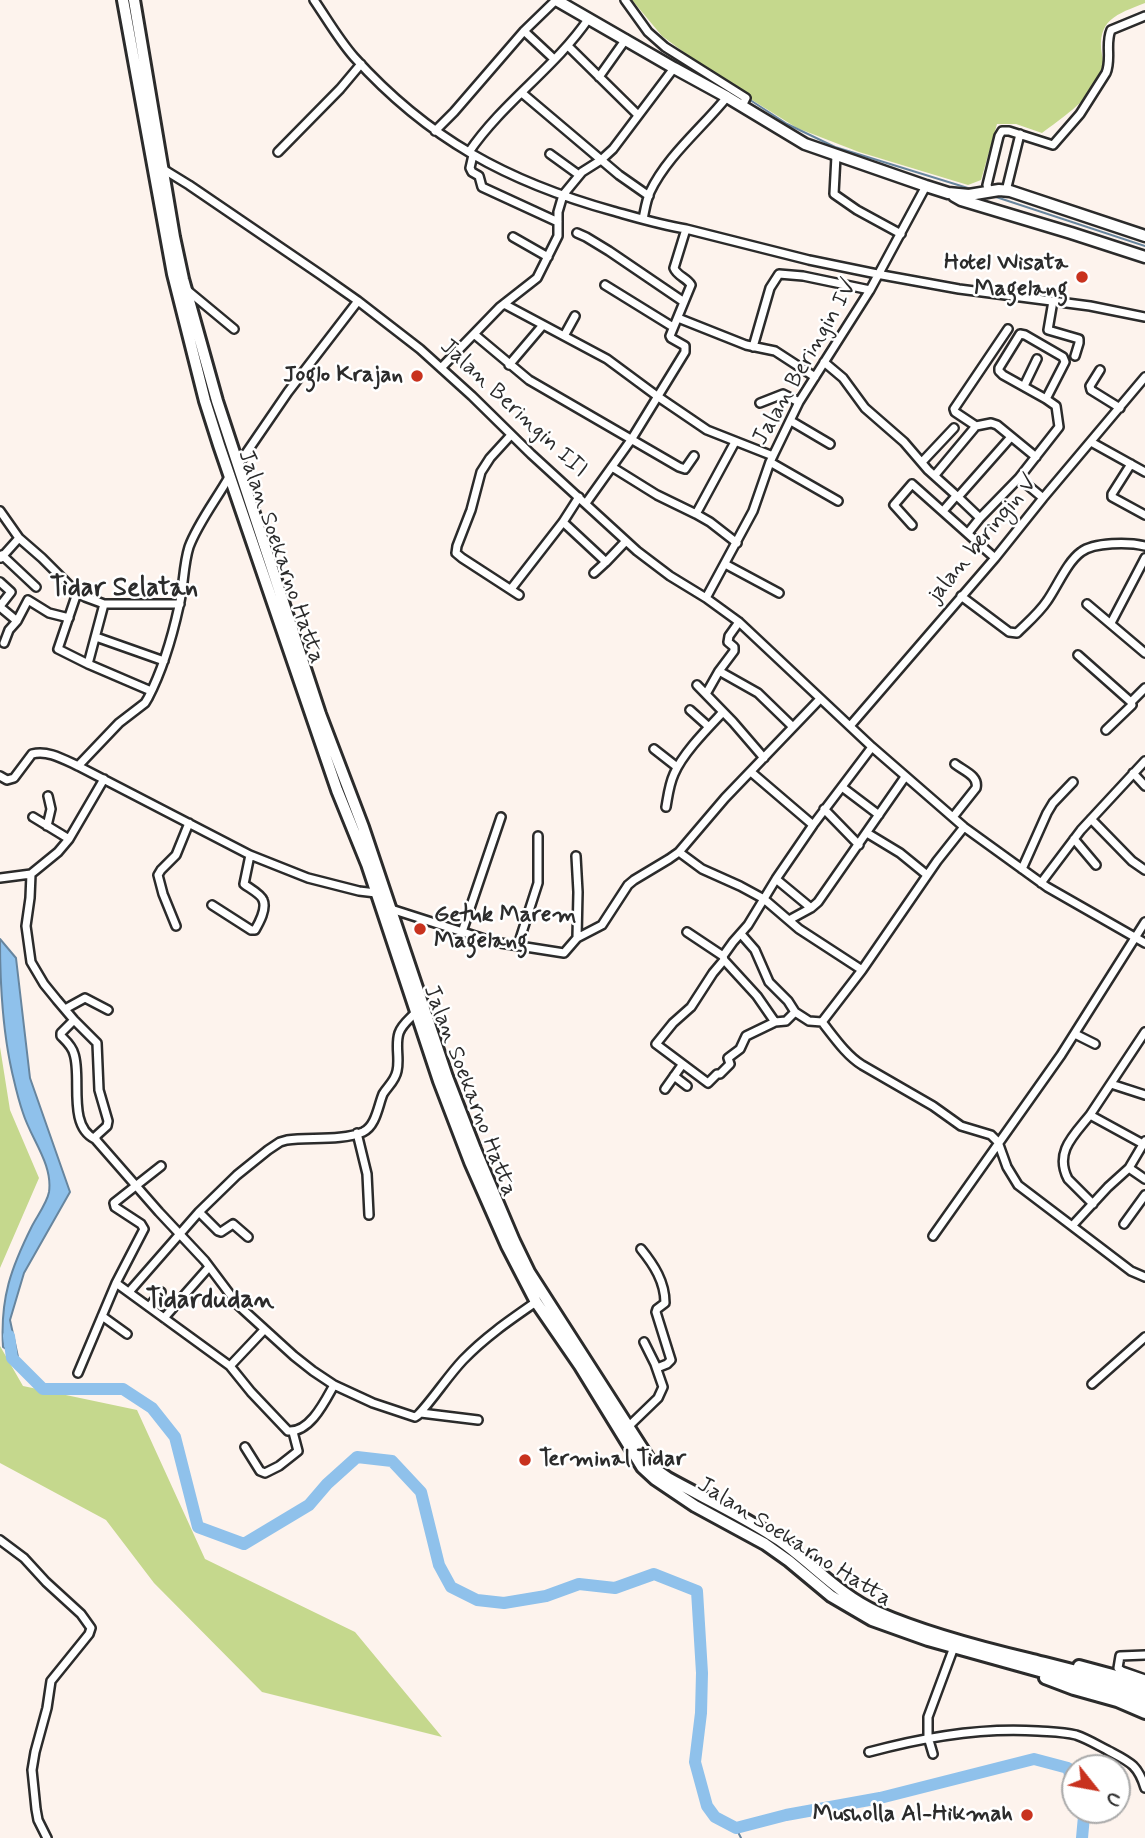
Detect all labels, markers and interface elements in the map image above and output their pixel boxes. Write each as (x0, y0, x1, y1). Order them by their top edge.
place label: Hotel Wisata Magelang (944, 250, 1068, 304)
marker: Hotel Wisata Magelang (1074, 269, 1090, 285)
street label: Jalan Beringin IV (747, 275, 865, 451)
street label: Jalan Beringin III (433, 334, 593, 484)
place label: Joglo Krajan (283, 362, 403, 390)
marker: Joglo Krajan (409, 368, 425, 384)
street label: Jalan Soekarno Hatta (230, 446, 330, 668)
street label: jalan beringin V (921, 470, 1045, 610)
district label: Tidar Selatan (50, 574, 198, 606)
place label: Getuk Marem Magelang (434, 902, 576, 956)
marker: Getuk Marem Magelang (412, 921, 428, 937)
street label: Jalan Soekarno Hatta (416, 981, 522, 1201)
district label: Tidardudan (146, 1286, 274, 1318)
place label: Terminal Tidar (539, 1446, 686, 1474)
marker: Terminal Tidar (517, 1452, 533, 1468)
street label: Jalan Soekarno Hatta (692, 1472, 896, 1614)
north arrow (1061, 1754, 1131, 1824)
text: U (1099, 1787, 1127, 1811)
place label: Musholla Al-Hikmah (813, 1801, 1013, 1829)
marker: Musholla Al-Hikmah (1019, 1807, 1035, 1823)

